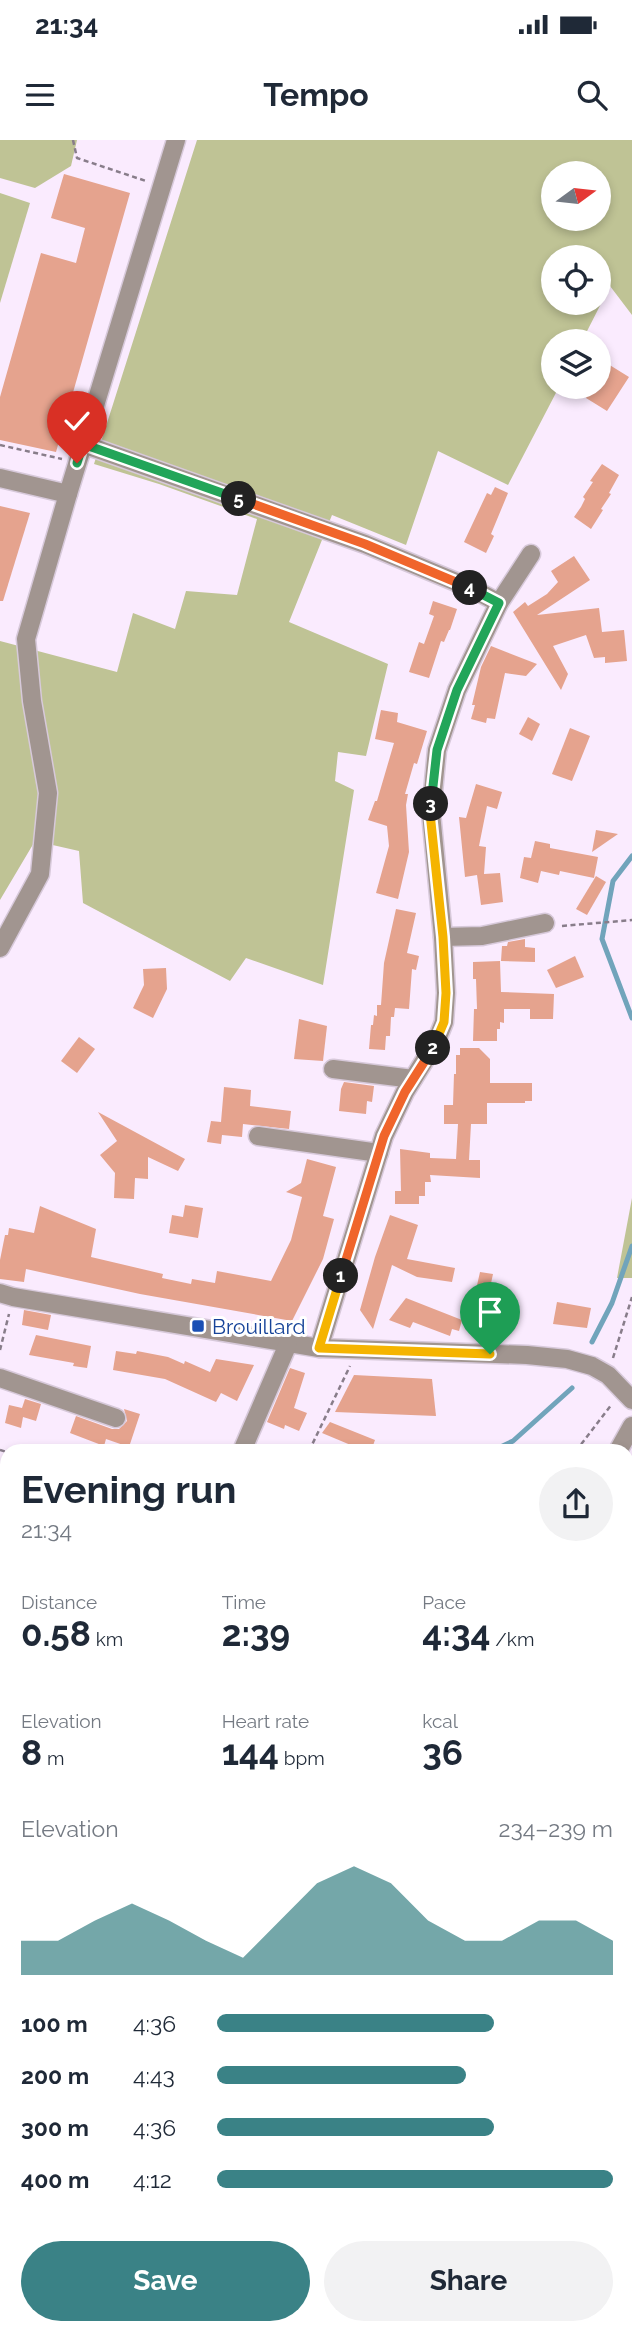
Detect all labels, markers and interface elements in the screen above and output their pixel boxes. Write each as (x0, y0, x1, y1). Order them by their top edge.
text: 21:34 (35, 10, 98, 40)
icon: menu (21, 76, 59, 114)
text: Tempo (263, 76, 369, 113)
icon: search (573, 76, 611, 114)
north arrow (541, 161, 611, 231)
map controls (541, 161, 611, 399)
button: locate (541, 245, 611, 315)
button: layers (541, 329, 611, 399)
pin (47, 391, 107, 463)
icon: check (58, 402, 96, 440)
pin: 5 (222, 482, 256, 516)
text: 5 (233, 487, 244, 509)
pin: 4 (452, 570, 488, 606)
text: 4 (464, 576, 475, 598)
pin: 3 (414, 786, 448, 822)
text: 3 (425, 792, 436, 814)
pin: 2 (416, 1030, 450, 1066)
text: 2 (427, 1036, 438, 1058)
pin: 1 (324, 1258, 358, 1294)
text: 1 (336, 1264, 345, 1286)
pin (460, 1282, 520, 1354)
icon: arrive (471, 1293, 509, 1331)
place label: Brouillard (212, 1314, 306, 1339)
marker: Brouillard (190, 1318, 206, 1334)
text: Evening run (21, 1467, 236, 1512)
button: share (539, 1467, 613, 1541)
text: 21:34 (21, 1516, 72, 1543)
text: Distance (21, 1591, 97, 1613)
text: Time (222, 1591, 266, 1613)
text: Pace (422, 1591, 466, 1613)
text: 0.58 (21, 1613, 91, 1654)
text: 2:39 (222, 1613, 290, 1654)
text: 4:34 (422, 1613, 490, 1654)
text: km (91, 1628, 123, 1650)
text: /km (490, 1628, 534, 1650)
text: Elevation (21, 1710, 102, 1732)
text: Heart rate (222, 1710, 309, 1732)
text: kcal (422, 1710, 458, 1732)
text: 8 (21, 1732, 42, 1773)
text: 144 (222, 1732, 279, 1773)
text: 36 (422, 1732, 463, 1773)
text: m (42, 1747, 64, 1769)
text: bpm (279, 1747, 325, 1769)
text: Elevation (21, 1815, 119, 1842)
text: 234–239 m (498, 1815, 613, 1842)
text: 100 m (21, 2010, 88, 2037)
text: 4:36 (133, 2010, 176, 2037)
text: 200 m (21, 2062, 89, 2089)
text: 4:43 (133, 2062, 175, 2089)
text: 300 m (21, 2114, 89, 2141)
text: 4:36 (133, 2114, 176, 2141)
text: 400 m (21, 2166, 89, 2193)
text: 4:12 (133, 2166, 172, 2193)
button: Save (21, 2241, 310, 2321)
button: Share (324, 2241, 613, 2321)

